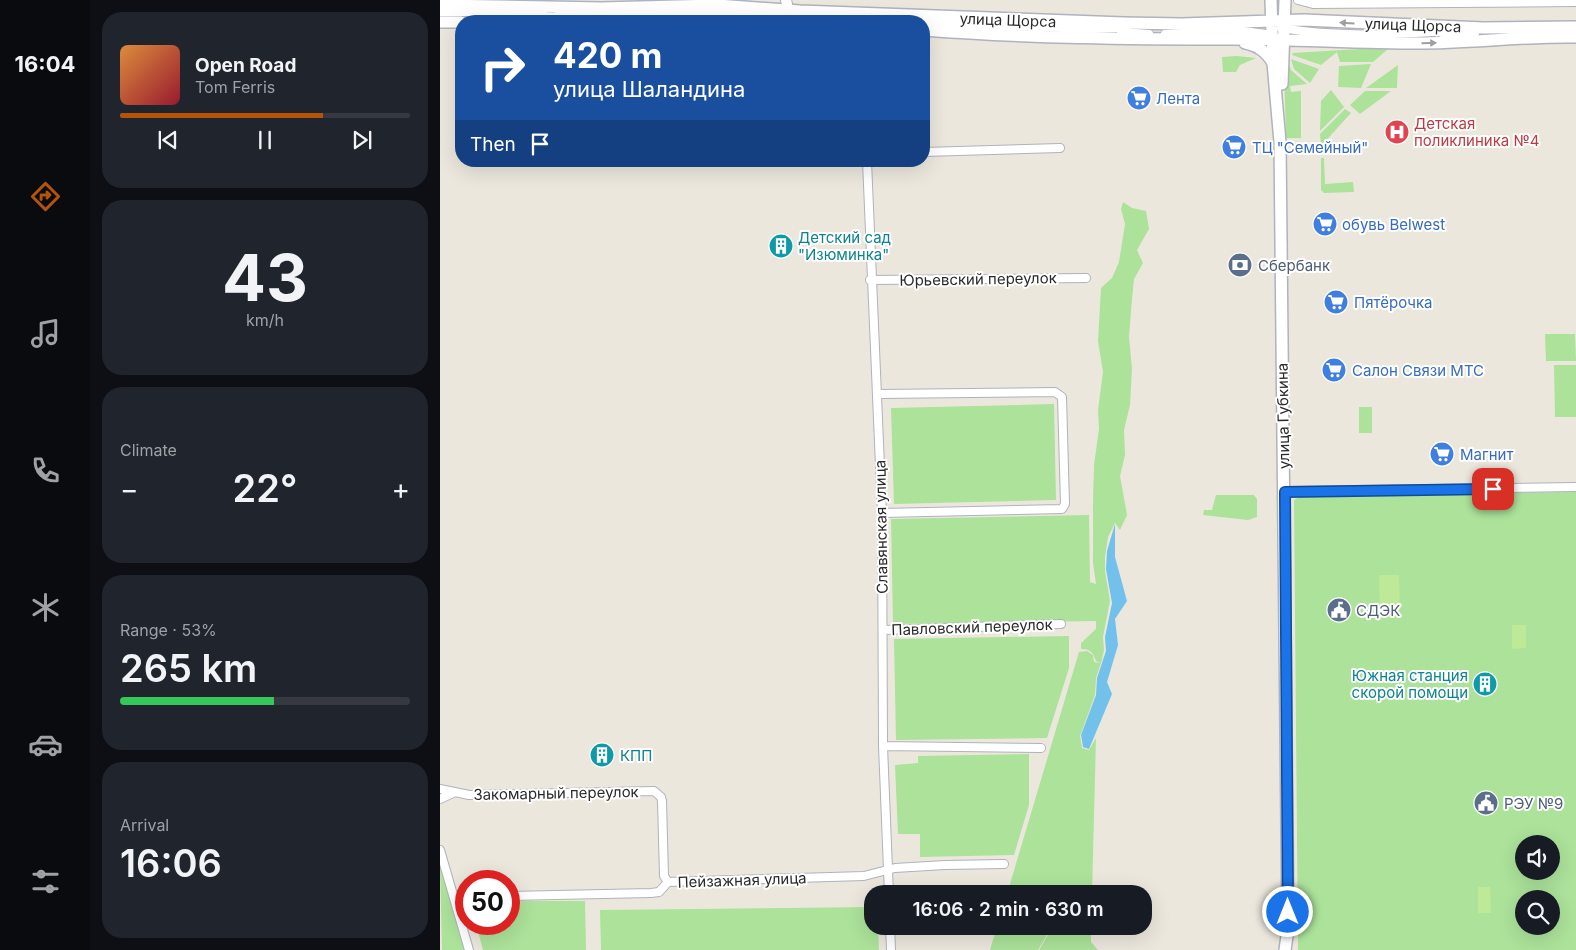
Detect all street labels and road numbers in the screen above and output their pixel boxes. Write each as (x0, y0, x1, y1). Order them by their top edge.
street label: улица Щорса (959, 9, 1057, 31)
street label: улица Щорса (1364, 14, 1462, 36)
street label: Юрьевский переулок (899, 268, 1057, 290)
street label: улица Губкина (1273, 363, 1293, 469)
street label: Славянская улица (870, 460, 892, 594)
street label: Павловский переулок (891, 615, 1053, 639)
street label: Закомарный переулок (473, 782, 639, 804)
street label: Пейзажная улица (677, 868, 807, 892)

